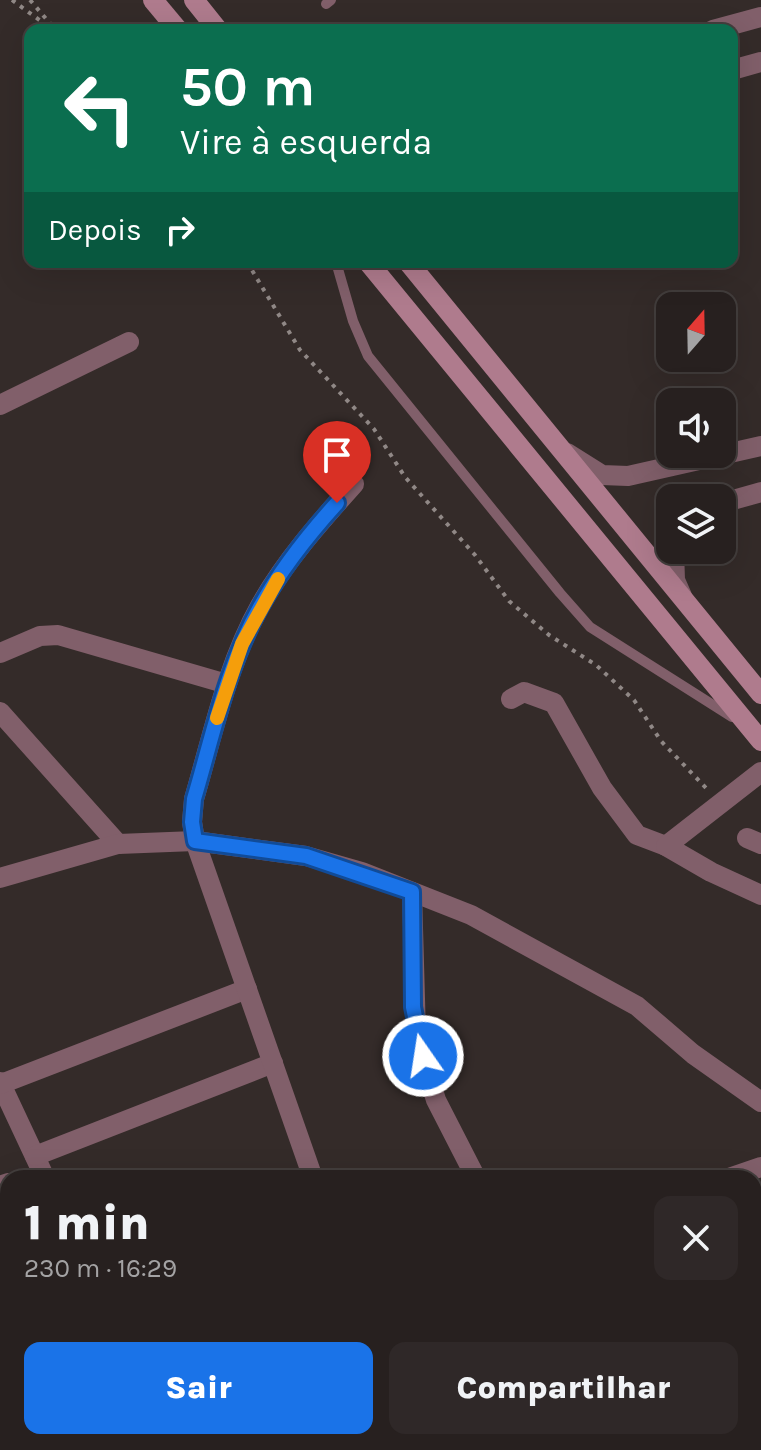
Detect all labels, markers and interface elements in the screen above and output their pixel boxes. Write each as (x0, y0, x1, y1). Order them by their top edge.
text: 50 m (180, 54, 315, 119)
icon: left (48, 56, 152, 160)
text: Vire à esquerda (180, 121, 432, 163)
icon: right (158, 208, 202, 252)
text: Depois (48, 212, 142, 248)
north arrow (656, 292, 736, 372)
map controls (656, 292, 736, 564)
button: sound (656, 388, 736, 468)
pin (303, 421, 371, 503)
icon: arrive (315, 433, 359, 477)
button: layers (656, 484, 736, 564)
position arrow (381, 1014, 465, 1098)
text: 1 min (24, 1195, 150, 1251)
button: close (654, 1196, 738, 1280)
text: 230 m · 16:29 (24, 1253, 177, 1284)
button: Sair (24, 1342, 373, 1434)
button: Compartilhar (389, 1342, 738, 1434)

